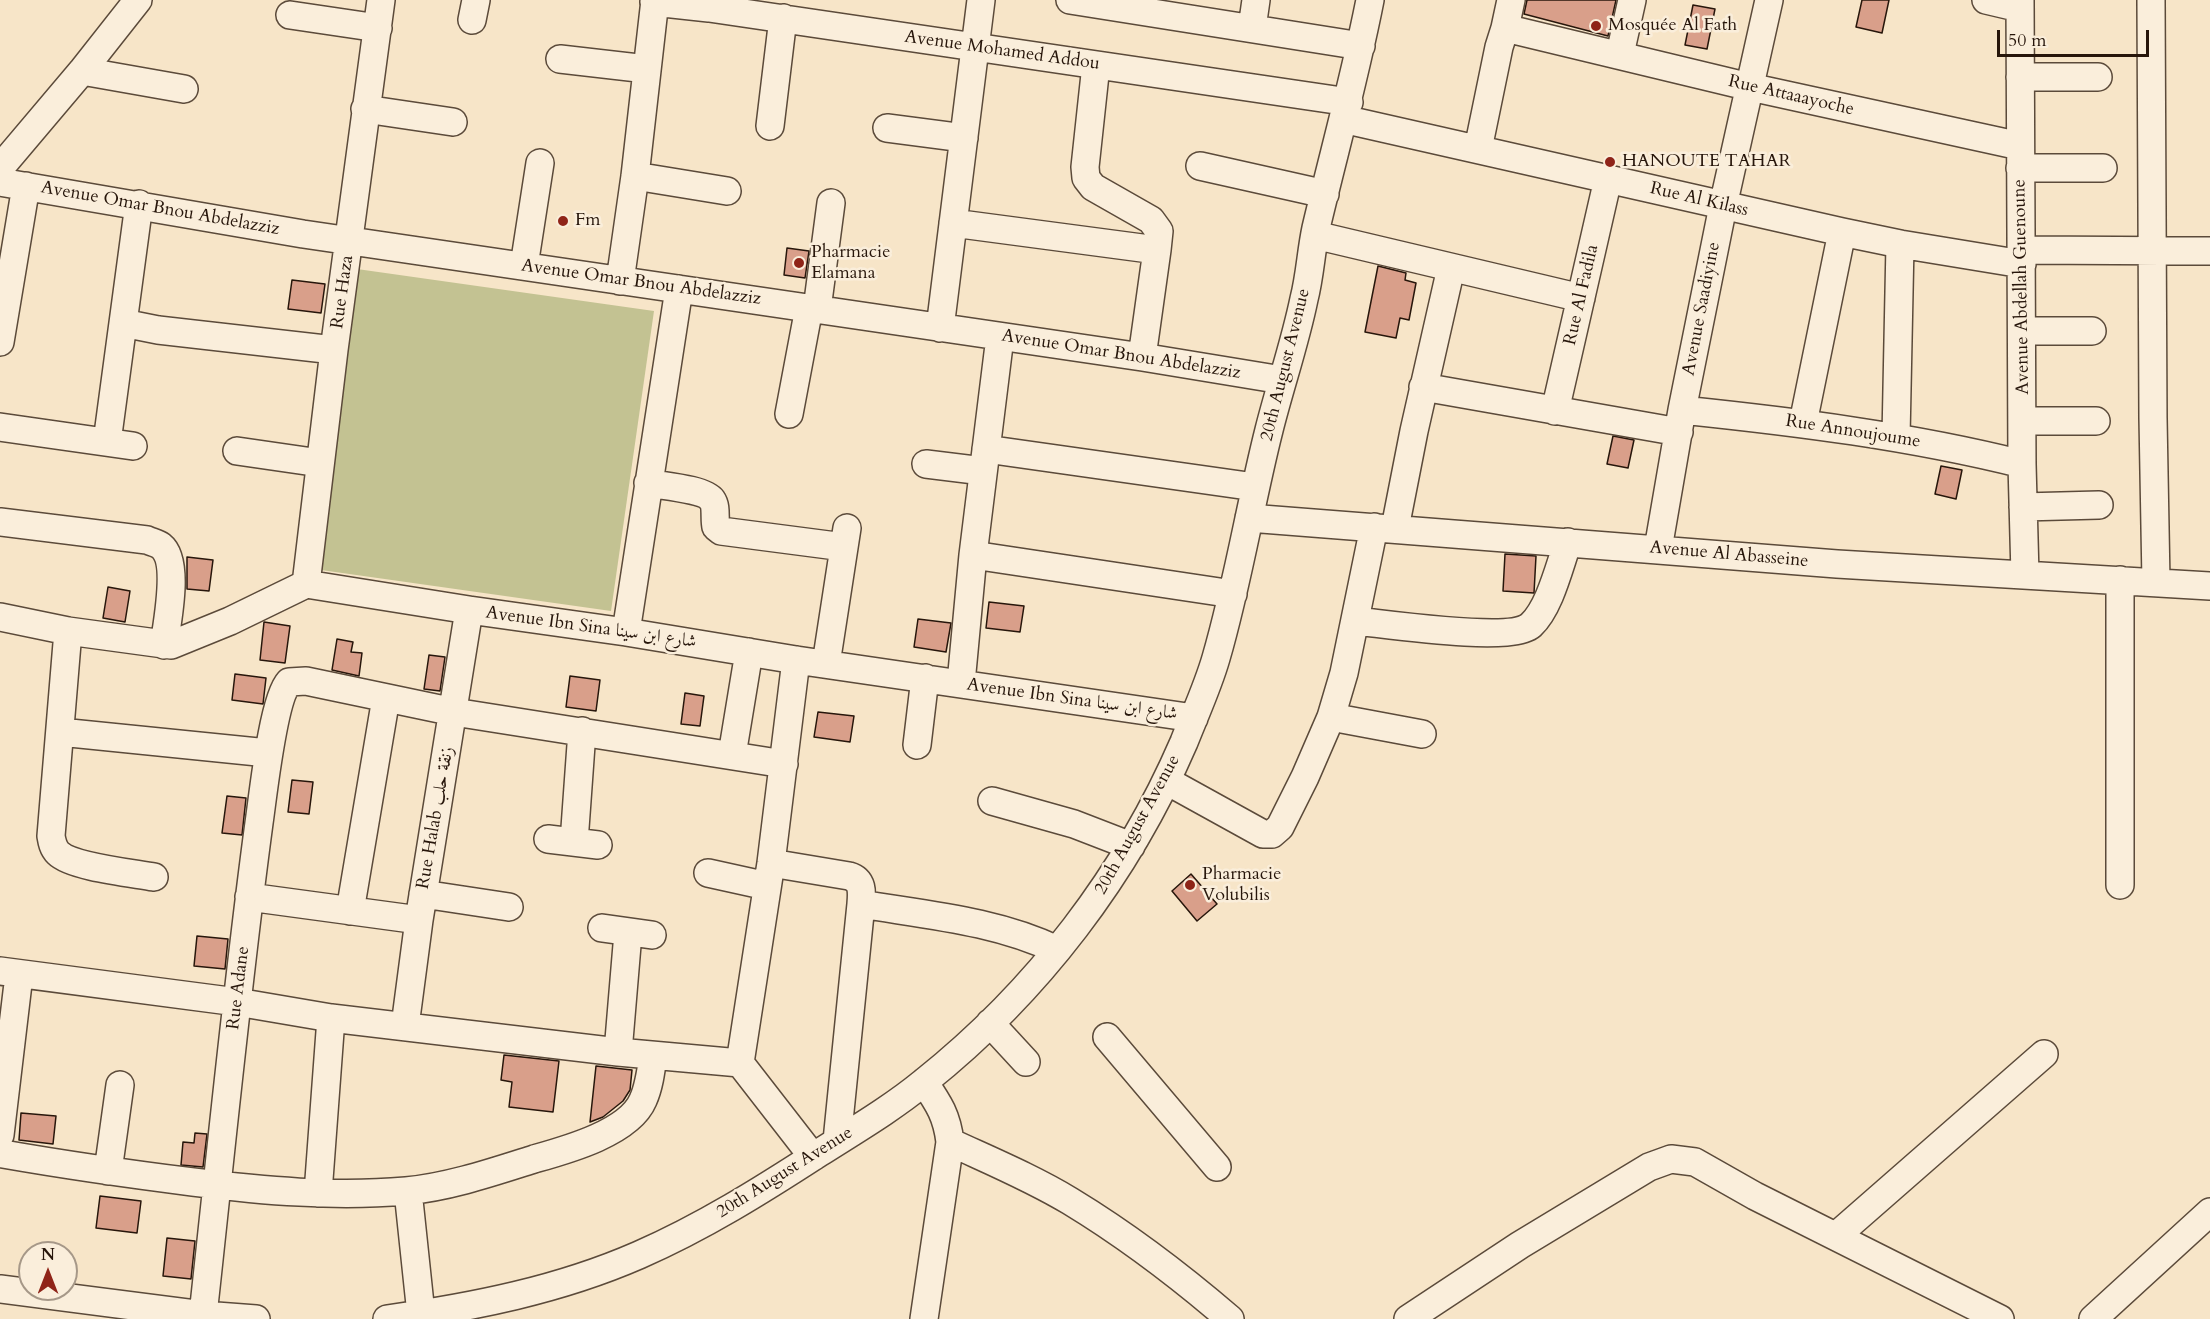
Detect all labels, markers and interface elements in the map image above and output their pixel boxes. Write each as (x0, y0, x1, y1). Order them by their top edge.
place label: Mosquée Al Fath (1608, 15, 1737, 37)
scale bar (2000, 18, 2152, 56)
marker: Mosquée Al Fath (1589, 19, 1603, 33)
street label: Avenue Mohamed Addou (903, 27, 1101, 75)
text: 50 m (2008, 28, 2047, 53)
street label: Rue Attaaayoche (1726, 71, 1856, 121)
place label: HANOUTE TAHAR (1622, 151, 1791, 173)
marker: HANOUTE TAHAR (1603, 155, 1617, 169)
street label: Avenue Omar Bnou Abdelazziz (39, 177, 281, 241)
street label: Rue Al Kilass (1648, 178, 1750, 222)
street label: Avenue Abdellah Guenoune (2009, 179, 2035, 395)
place label: Fm (575, 210, 600, 232)
marker: Fm (556, 214, 570, 228)
street label: Avenue Saadiyine (1678, 240, 1726, 378)
place label: Pharmacie Elamana (811, 242, 890, 284)
street label: Rue Al Fadila (1560, 243, 1604, 347)
street label: Rue Haza (327, 254, 359, 330)
street label: Avenue Omar Bnou Abdelazziz (520, 255, 762, 311)
marker: Pharmacie Elamana (792, 256, 806, 270)
street label: 20th August Avenue (1257, 287, 1315, 443)
street label: Avenue Omar Bnou Abdelazziz (1000, 325, 1242, 385)
street label: Rue Annoujoume (1784, 411, 1922, 453)
street label: Avenue Al Abasseine (1649, 537, 1809, 573)
street label: Avenue Ibn Sina شارع ابن سينا (484, 603, 698, 653)
street label: Avenue Ibn Sina شارع ابن سينا (965, 675, 1179, 725)
street label: Rue Halab زنقة حلب (413, 745, 459, 891)
street label: 20th August Avenue (1091, 751, 1185, 899)
place label: Pharmacie Volubilis (1202, 864, 1281, 906)
marker: Pharmacie Volubilis (1183, 878, 1197, 892)
street label: Rue Adane (223, 945, 255, 1031)
street label: 20th August Avenue (713, 1122, 857, 1224)
north arrow (18, 1241, 78, 1301)
text: N (41, 1244, 55, 1266)

